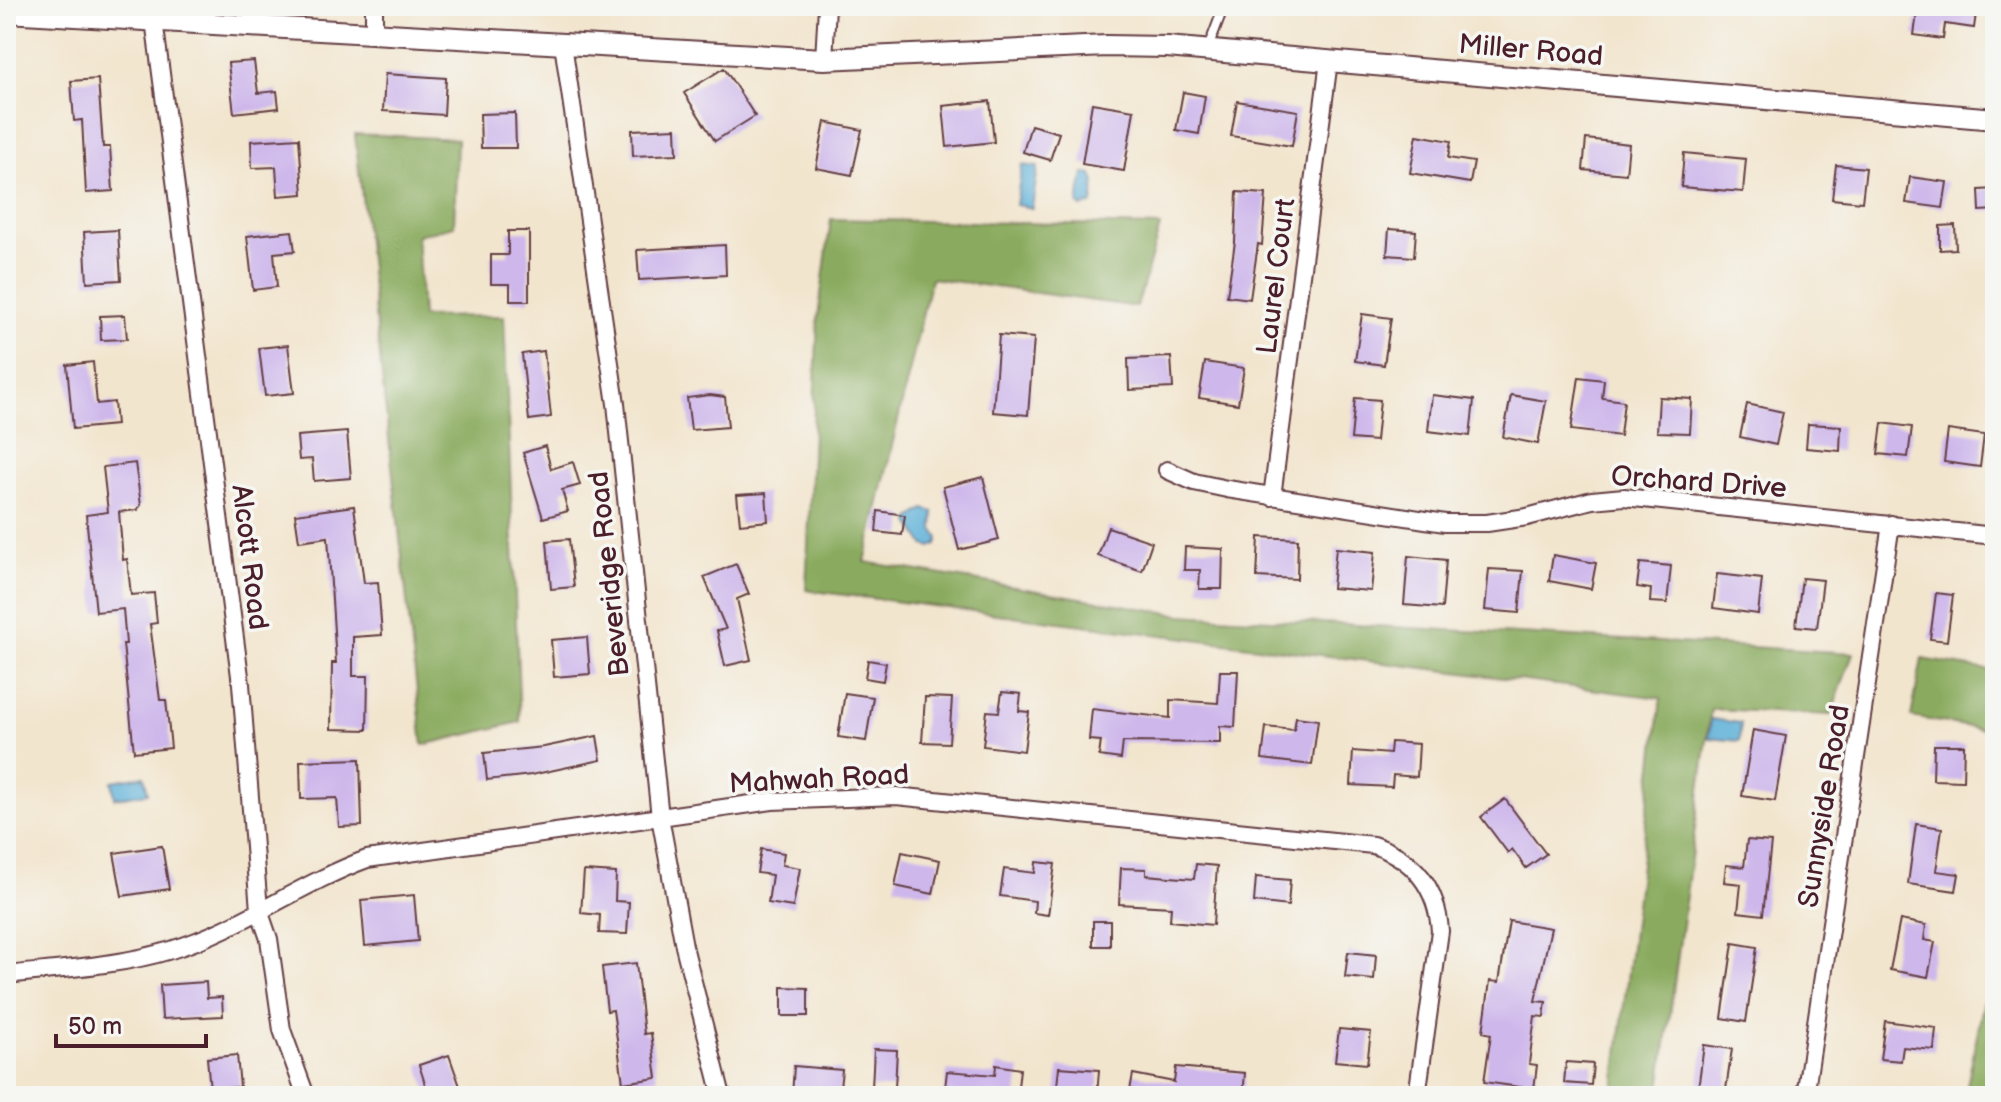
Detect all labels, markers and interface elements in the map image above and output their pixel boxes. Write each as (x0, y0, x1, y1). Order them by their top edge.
street label: Miller Road (1457, 28, 1605, 73)
street label: Laurel Court (1251, 196, 1302, 356)
street label: Orchard Drive (1610, 460, 1788, 505)
street label: Beveridge Road (582, 470, 637, 678)
street label: Alcott Road (224, 483, 275, 632)
street label: Sunnyside Road (1792, 703, 1857, 910)
street label: Mahwah Road (728, 758, 910, 801)
scale bar (56, 998, 206, 1048)
text: 50 m (68, 1012, 122, 1041)

